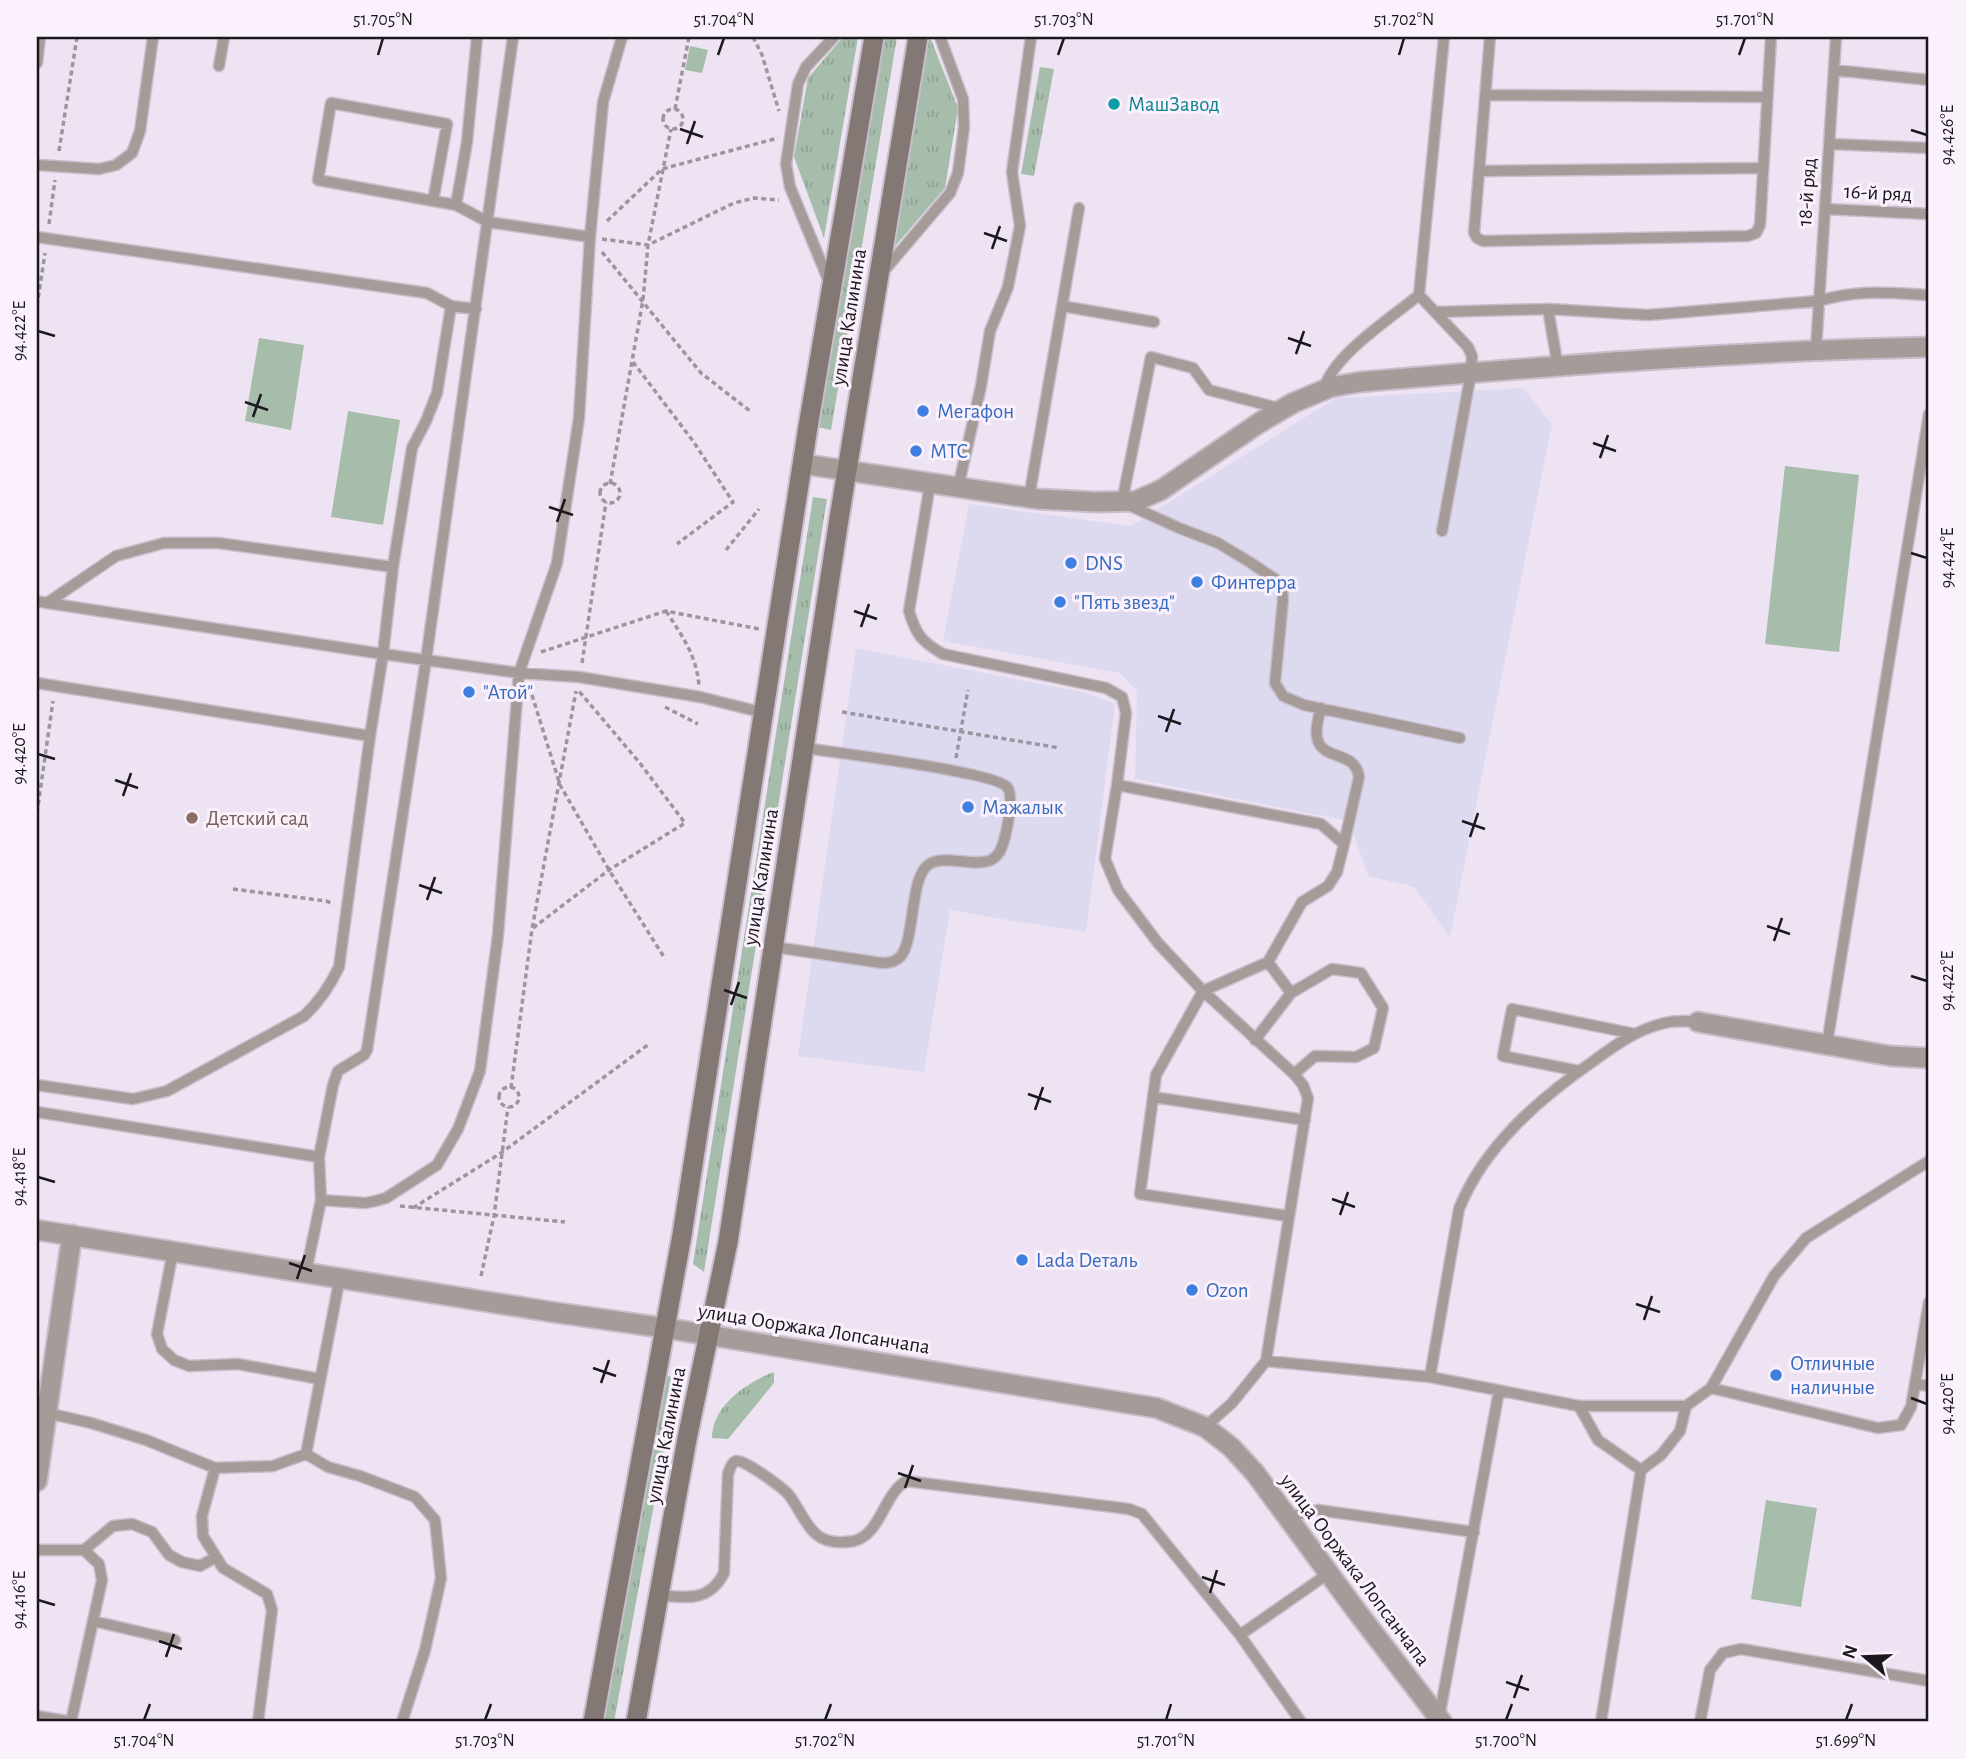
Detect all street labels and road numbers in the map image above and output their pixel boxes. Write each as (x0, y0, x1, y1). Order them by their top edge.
street label: 18-й ряд (1794, 157, 1820, 227)
street label: 16-й ряд (1843, 181, 1913, 205)
street label: улица Калинина (828, 247, 870, 388)
street label: улица Калинина (740, 807, 782, 948)
street label: улица Ооржака Лопсанчапа (696, 1300, 932, 1358)
street label: улица Калинина (642, 1365, 690, 1506)
street label: улица Ооржака Лопсанчапа (1275, 1469, 1434, 1670)

